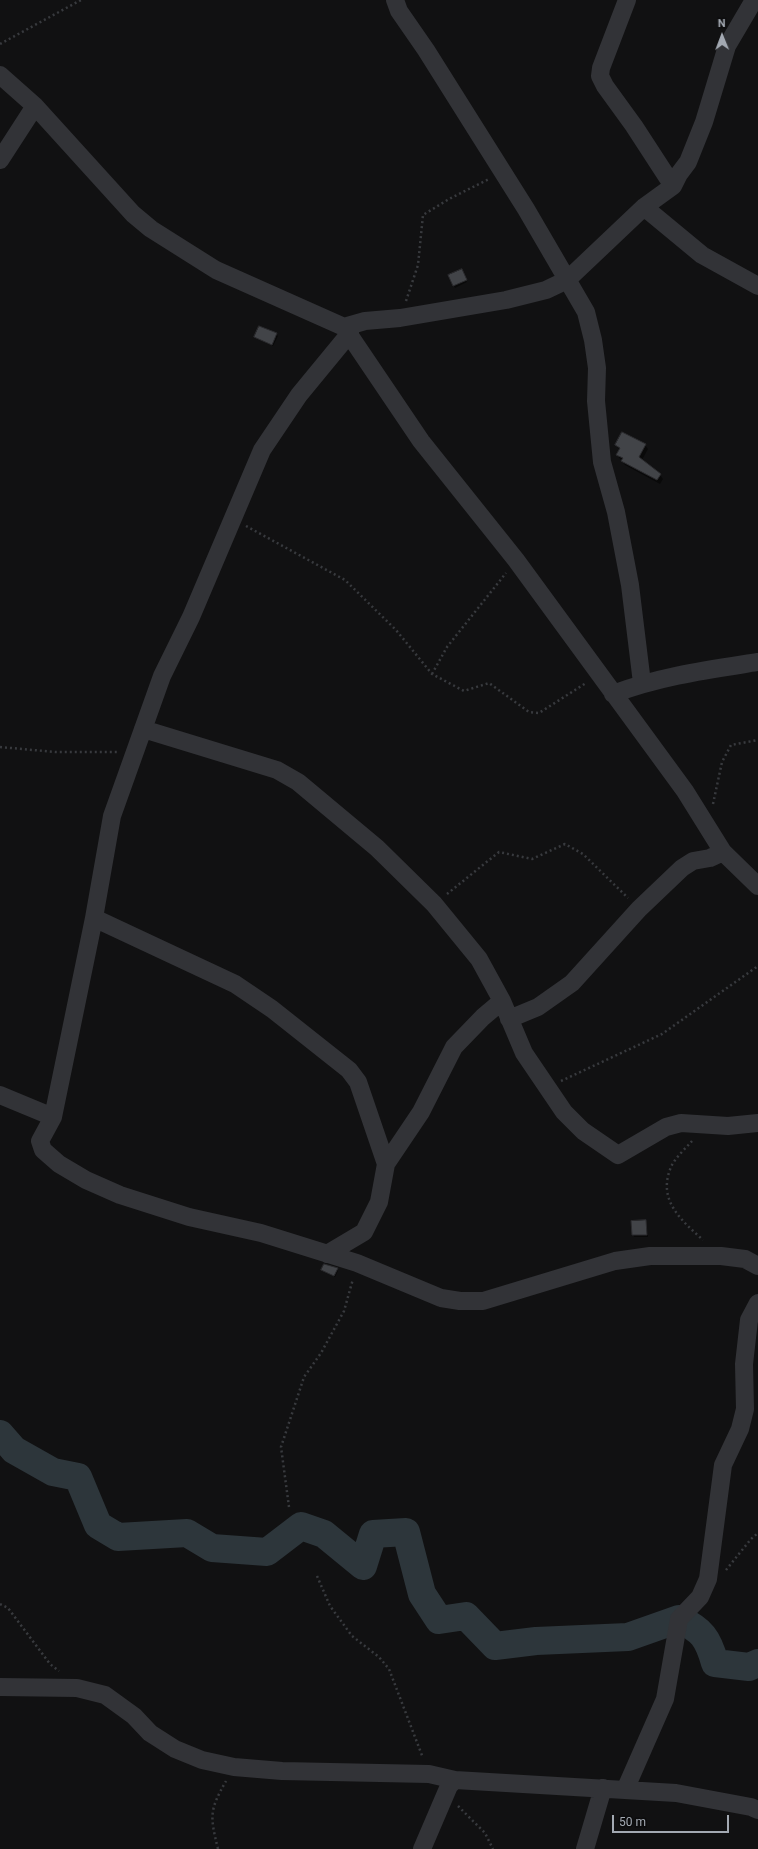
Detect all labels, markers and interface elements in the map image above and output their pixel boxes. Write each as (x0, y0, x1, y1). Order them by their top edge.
north arrow (702, 16, 742, 56)
text: N (718, 17, 726, 30)
scale bar (614, 1807, 731, 1833)
text: 50 m (619, 1815, 646, 1829)

